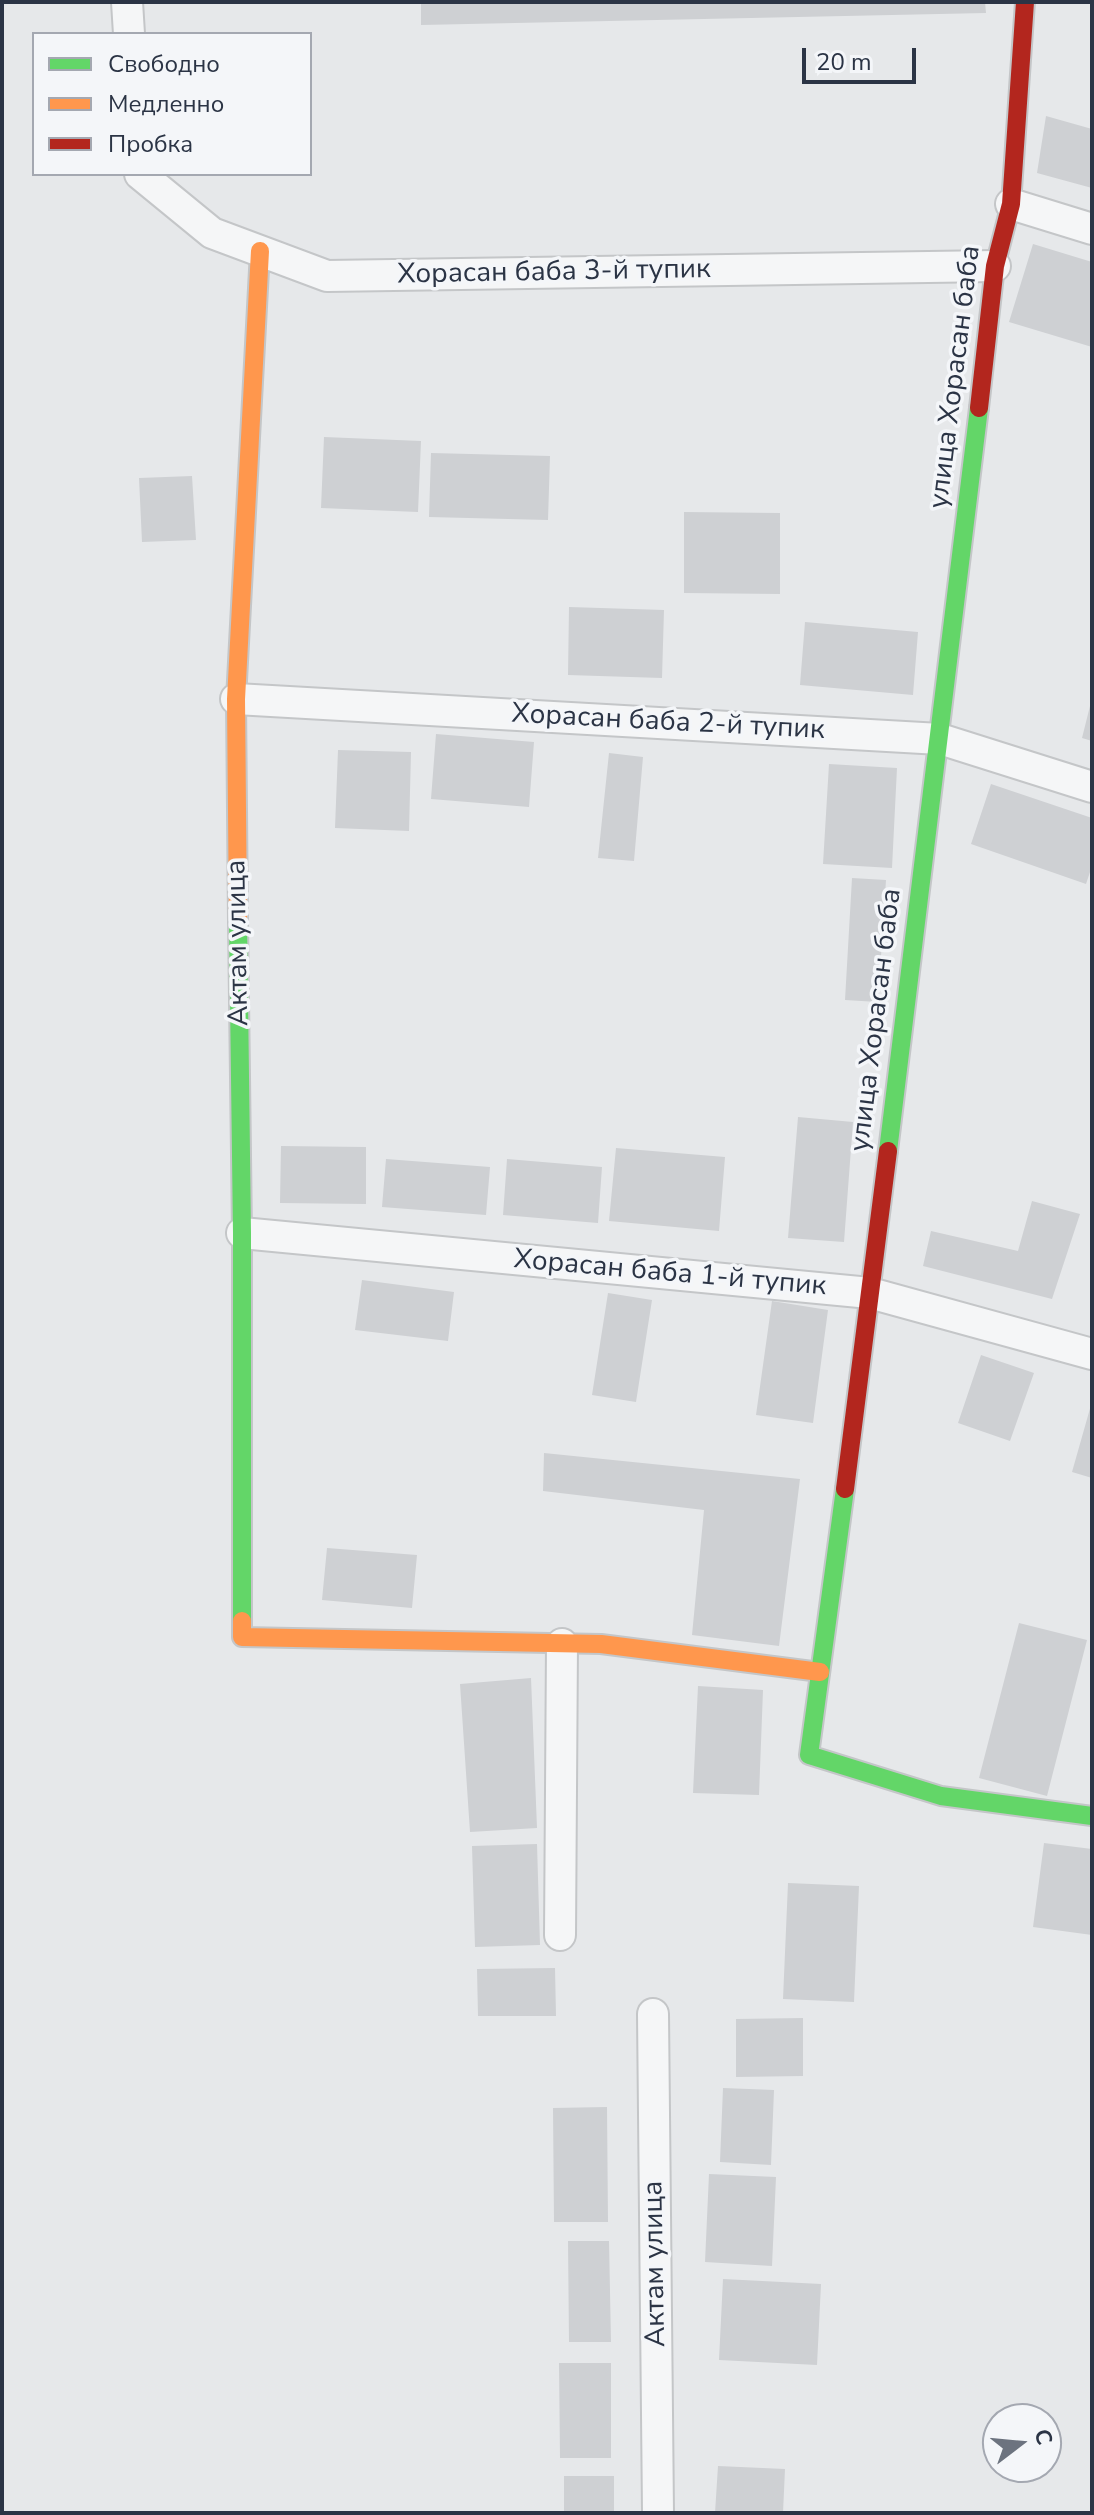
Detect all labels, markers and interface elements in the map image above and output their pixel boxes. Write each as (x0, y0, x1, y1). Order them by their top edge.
legend (32, 32, 312, 176)
scale bar (806, 32, 920, 82)
text: 20 m (816, 46, 872, 78)
text: Свободно (108, 48, 220, 80)
text: Медленно (108, 88, 224, 120)
text: Пробка (108, 128, 193, 160)
street label: улица Хорасан баба (923, 244, 989, 510)
street label: Хорасан баба 3-й тупик (397, 253, 711, 293)
street label: Хорасан баба 2-й тупик (511, 698, 825, 748)
street label: Актам улица (221, 860, 257, 1026)
street label: улица Хорасан баба (844, 887, 910, 1153)
street label: Хорасан баба 1-й тупик (512, 1244, 828, 1304)
street label: Актам улица (638, 2181, 674, 2347)
north arrow (982, 2403, 1062, 2483)
text: С (1027, 2426, 1060, 2448)

